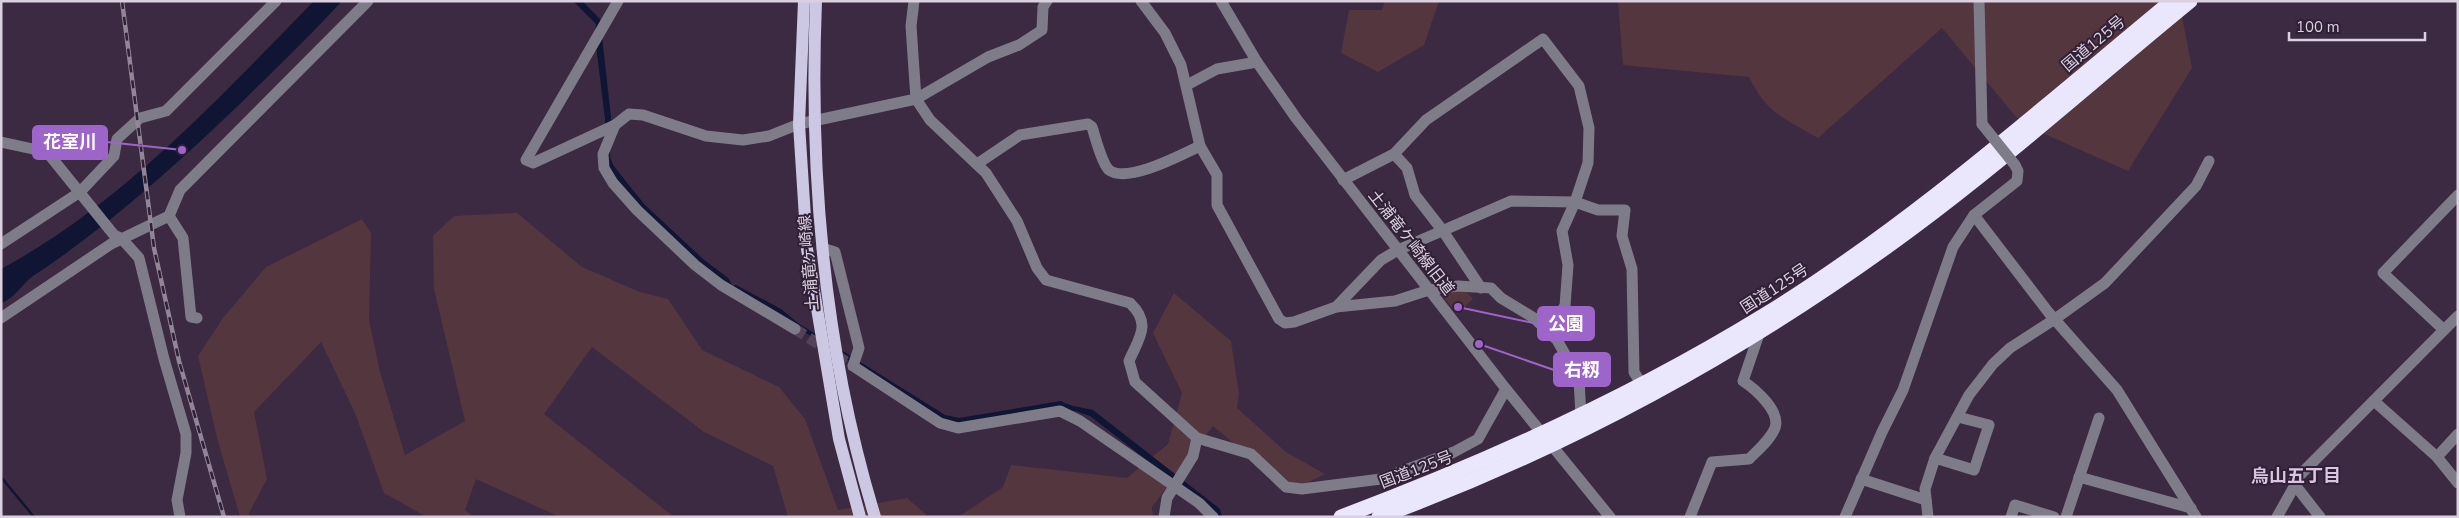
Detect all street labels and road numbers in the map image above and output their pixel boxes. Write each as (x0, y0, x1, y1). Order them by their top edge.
street label: 国道125号 (2057, 11, 2130, 77)
street label: 土浦竜ケ崎線旧道 (1363, 185, 1459, 300)
street label: 土浦竜ヶ崎線 (794, 214, 824, 312)
street label: 国道125号 (1736, 259, 1813, 319)
street label: 国道125号 (1377, 446, 1456, 494)

